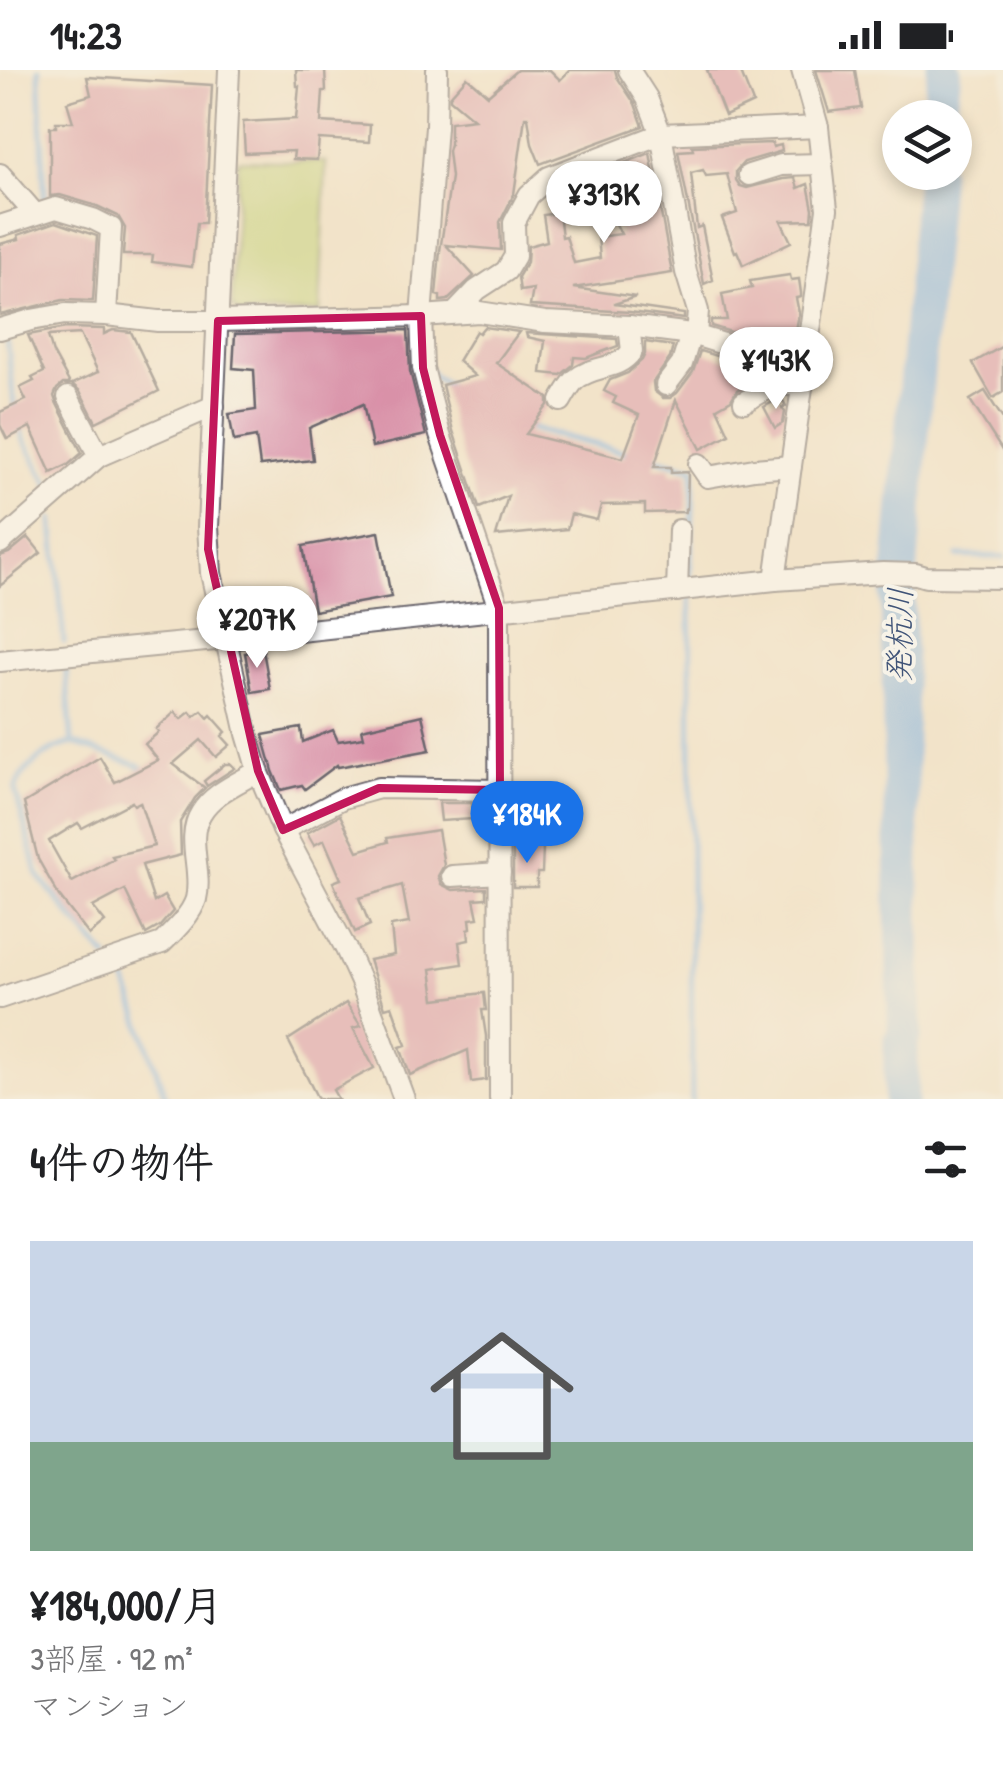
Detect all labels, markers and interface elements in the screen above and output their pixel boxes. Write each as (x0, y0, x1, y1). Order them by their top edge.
text: 14:23 (50, 9, 122, 61)
map controls (882, 100, 972, 190)
button: layers (882, 100, 972, 190)
pin: ¥313K (534, 161, 674, 246)
text: ¥313K (568, 172, 640, 215)
pin: ¥143K (706, 327, 846, 412)
text: ¥143K (741, 338, 811, 381)
pin: ¥207K (187, 586, 327, 671)
water label: 発杭川 (877, 587, 921, 683)
text: ¥207K (219, 597, 295, 640)
pin: ¥184K (457, 781, 597, 866)
text: ¥184K (492, 792, 562, 835)
icon: filters (918, 1132, 973, 1187)
text: 4件の物件 (30, 1133, 214, 1190)
icon: home (412, 1306, 592, 1486)
text: ¥184,000/月 (30, 1576, 223, 1633)
text: 3部屋 · 92 m² (30, 1637, 193, 1680)
text: マンション (30, 1684, 189, 1727)

